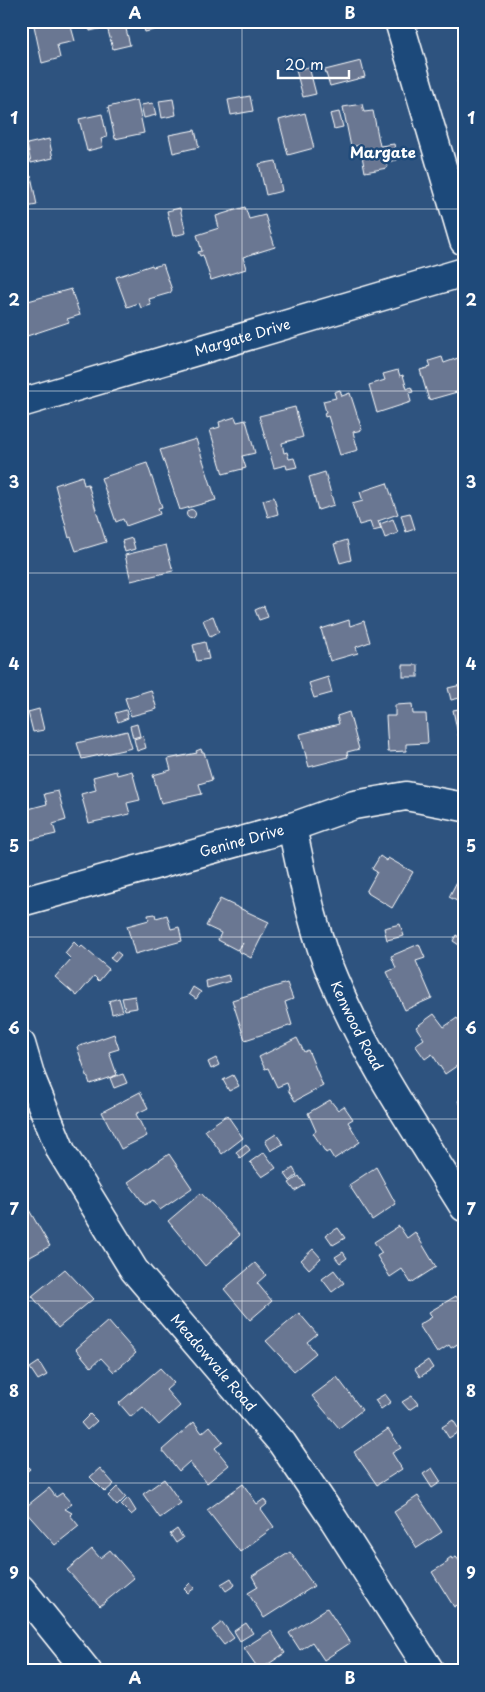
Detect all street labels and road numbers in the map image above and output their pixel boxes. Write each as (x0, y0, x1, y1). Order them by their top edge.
street label: Margate Drive (192, 313, 293, 361)
street label: Genine Drive (197, 819, 286, 862)
street label: Kenwood Road (326, 977, 389, 1074)
street label: Meadowvale Road (166, 1309, 261, 1416)

